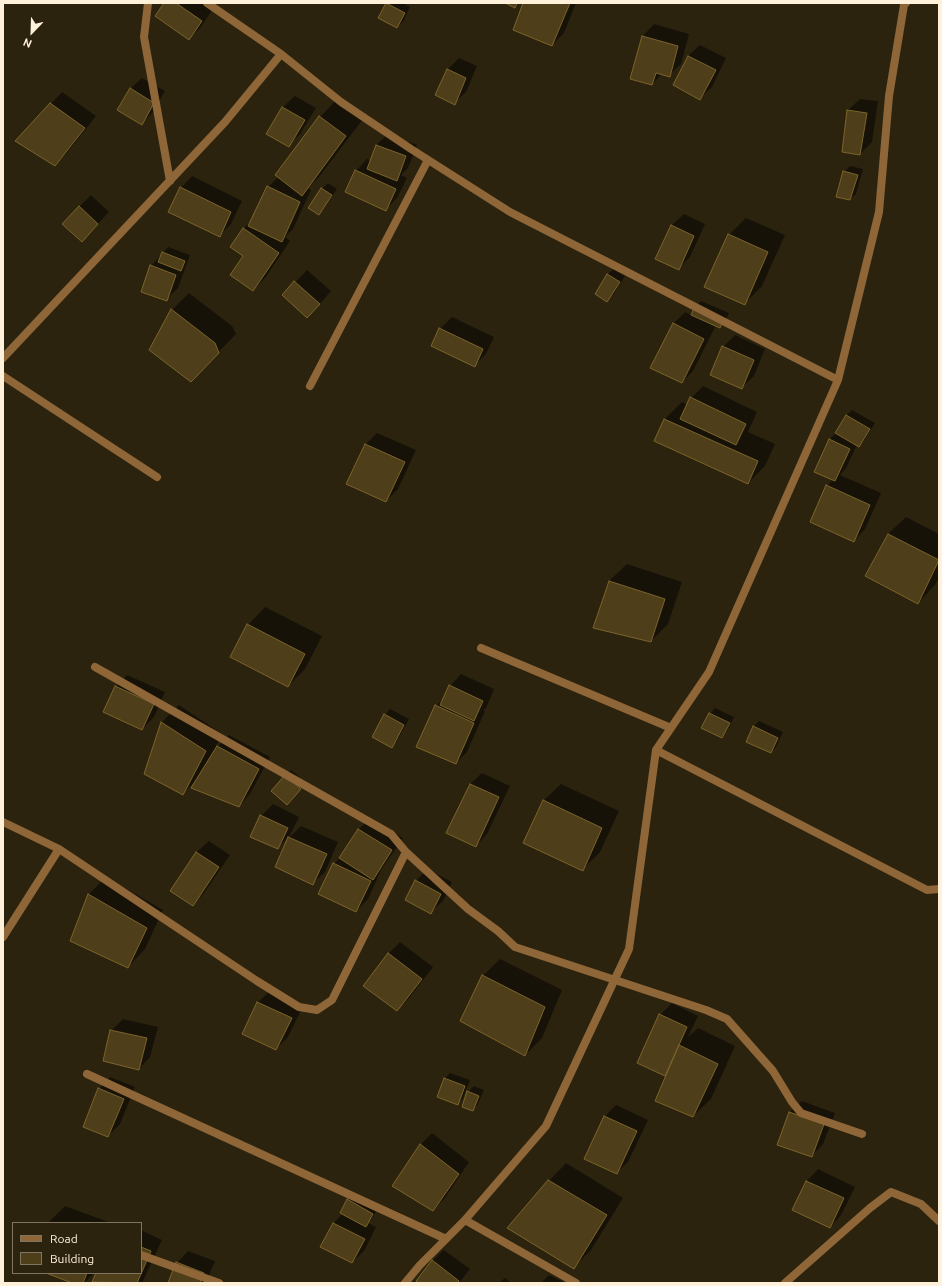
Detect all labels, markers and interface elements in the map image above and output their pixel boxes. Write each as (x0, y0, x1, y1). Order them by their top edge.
north arrow (12, 12, 52, 52)
text: N (21, 36, 33, 50)
legend (12, 1222, 142, 1274)
text: Road (50, 1232, 78, 1245)
text: Building (50, 1252, 94, 1265)

